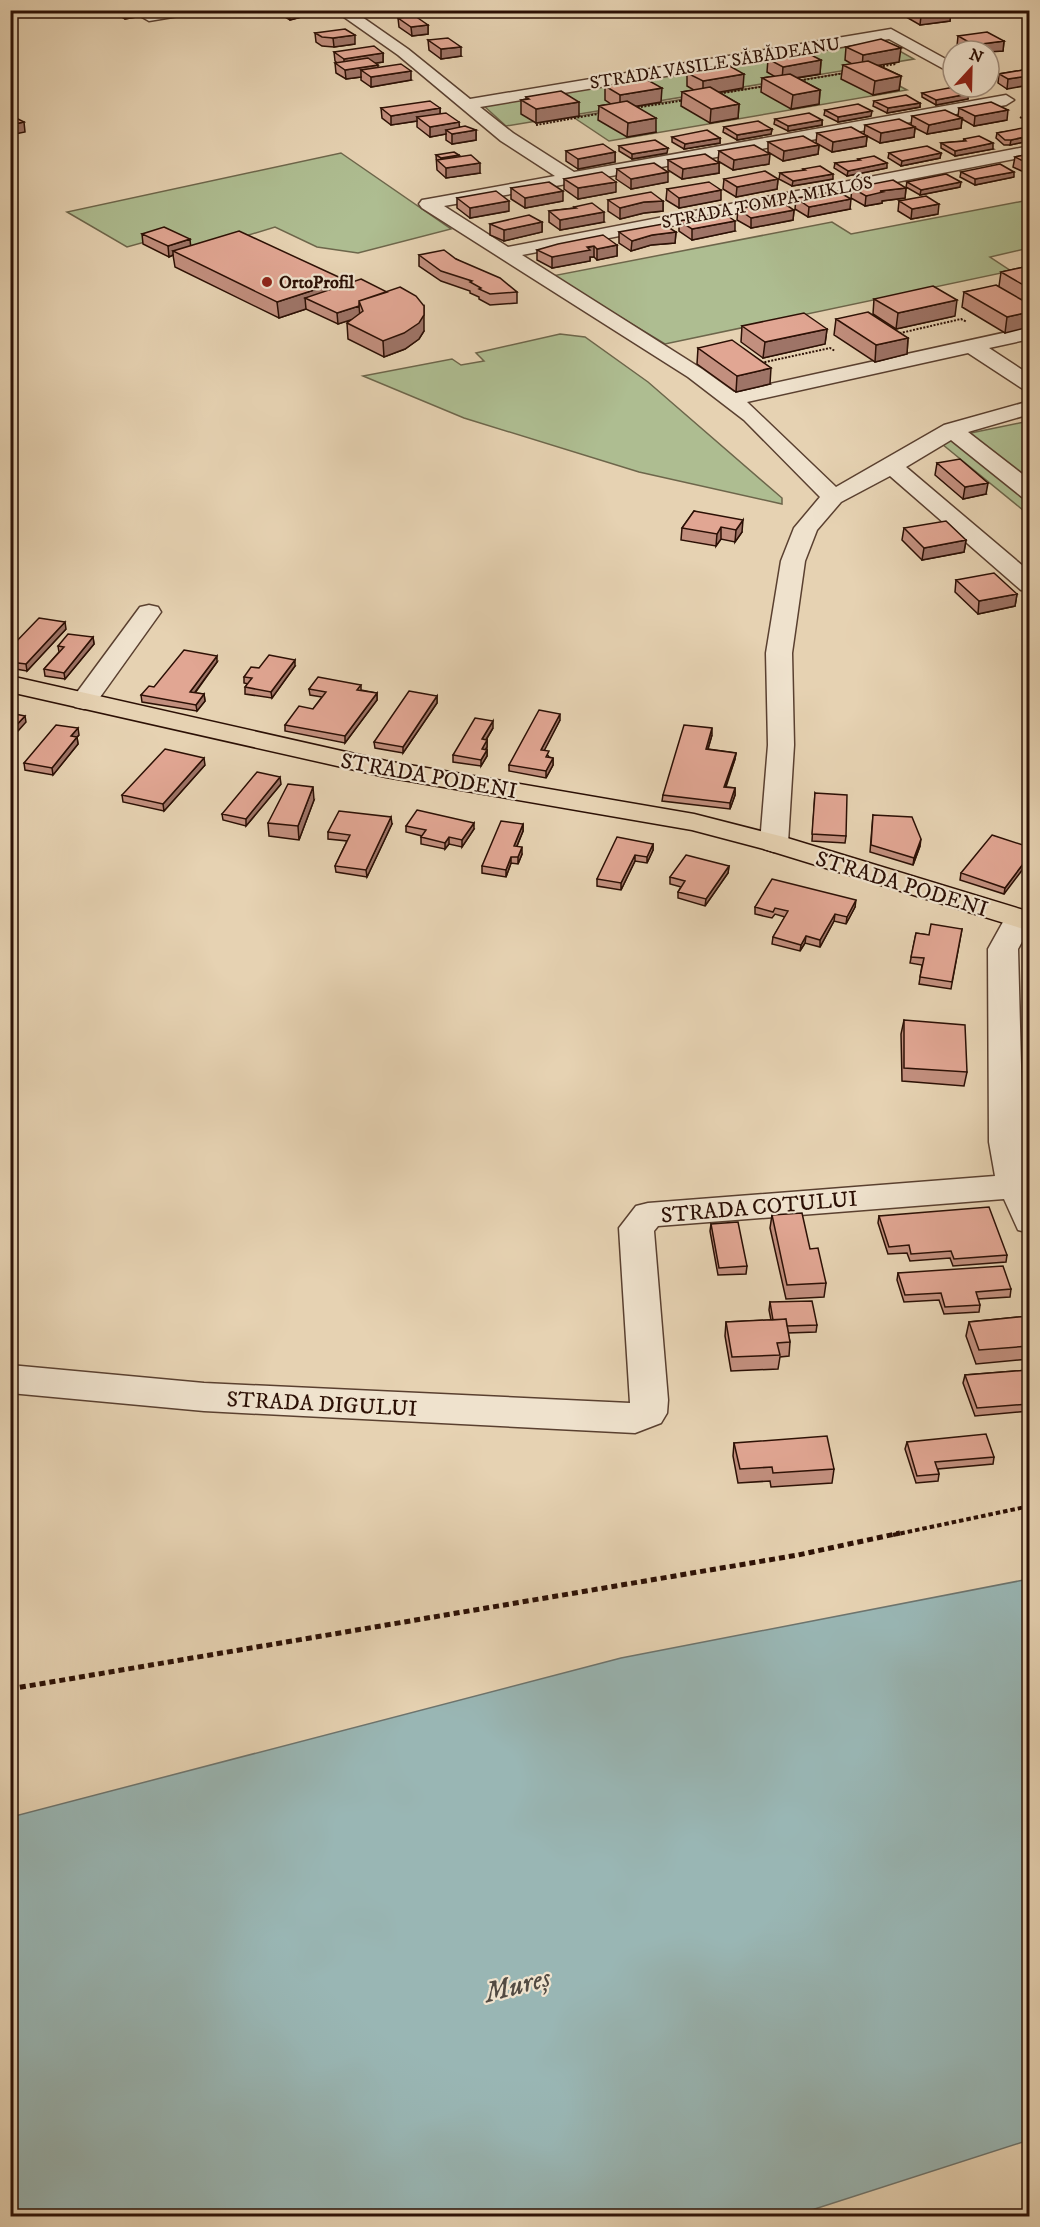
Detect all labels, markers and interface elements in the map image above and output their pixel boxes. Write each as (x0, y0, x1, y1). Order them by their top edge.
street label: STRADA VASILE SĂBĂDEANU (588, 32, 842, 95)
north arrow (941, 39, 1001, 99)
text: N (966, 44, 986, 68)
street label: STRADA TOMPA MIKLÓS (660, 172, 875, 234)
place label: OrtoProfil (279, 272, 355, 294)
marker: OrtoProfil (260, 275, 274, 289)
street label: STRADA PODENI (338, 748, 519, 805)
street label: STRADA PODENI (812, 845, 991, 923)
street label: STRADA COTULUI (660, 1185, 859, 1230)
street label: STRADA DIGULUI (226, 1386, 418, 1423)
water label: Mureș (479, 1960, 555, 2012)

